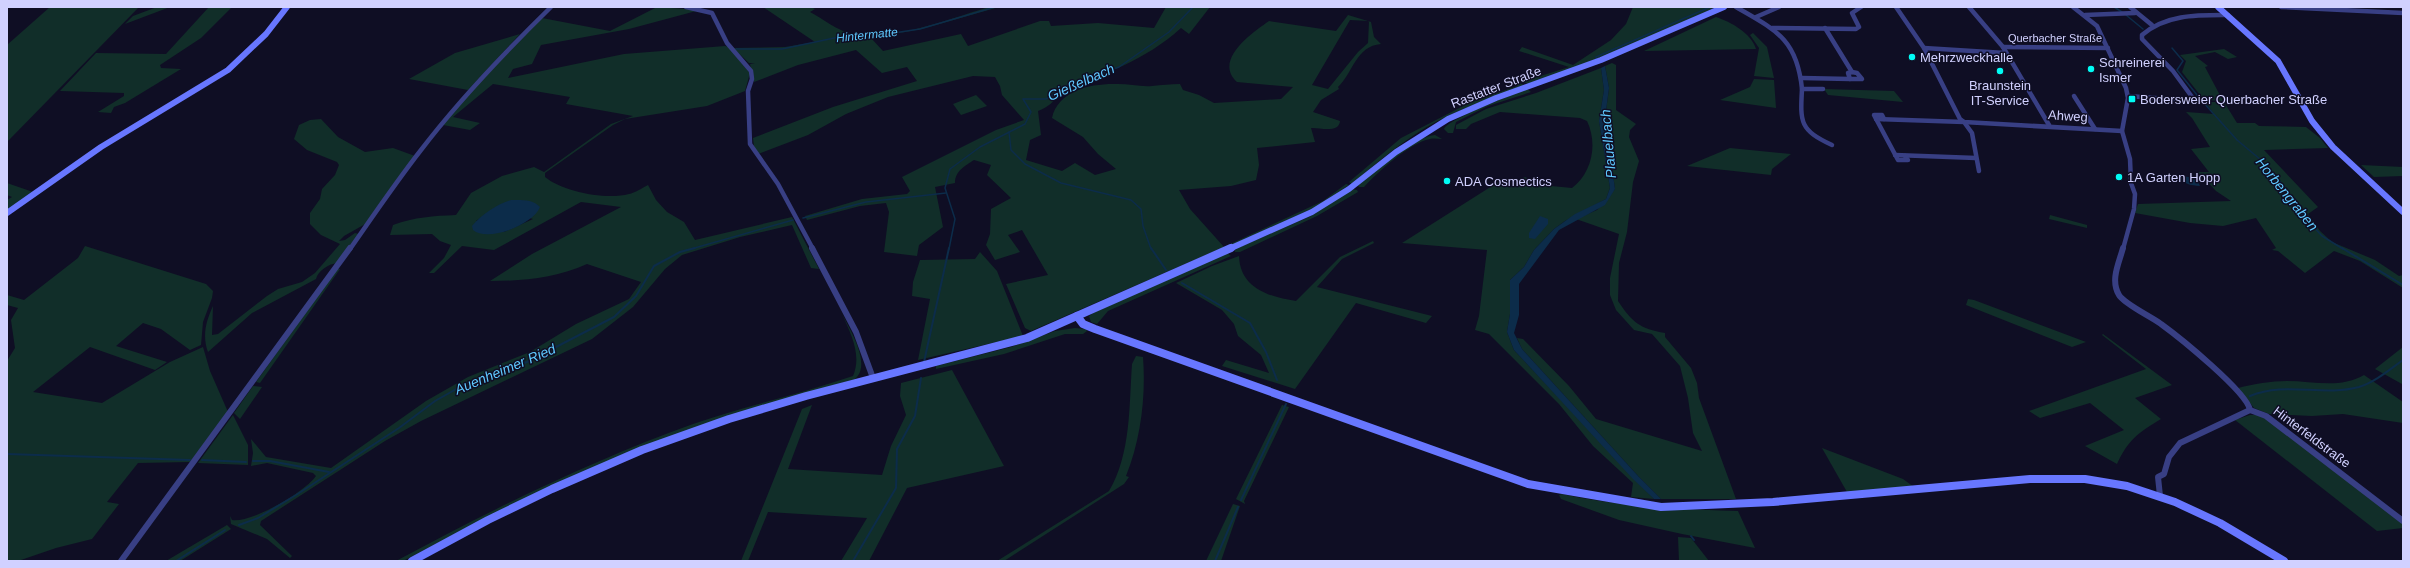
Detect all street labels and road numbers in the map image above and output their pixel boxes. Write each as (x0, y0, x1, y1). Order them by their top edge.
street label: Querbacher Straße (2008, 32, 2102, 44)
street label: Rastatter Straße (1449, 63, 1543, 111)
street label: Ahweg (2048, 107, 2088, 125)
street label: Hinterfeldstraße (2271, 403, 2353, 471)

